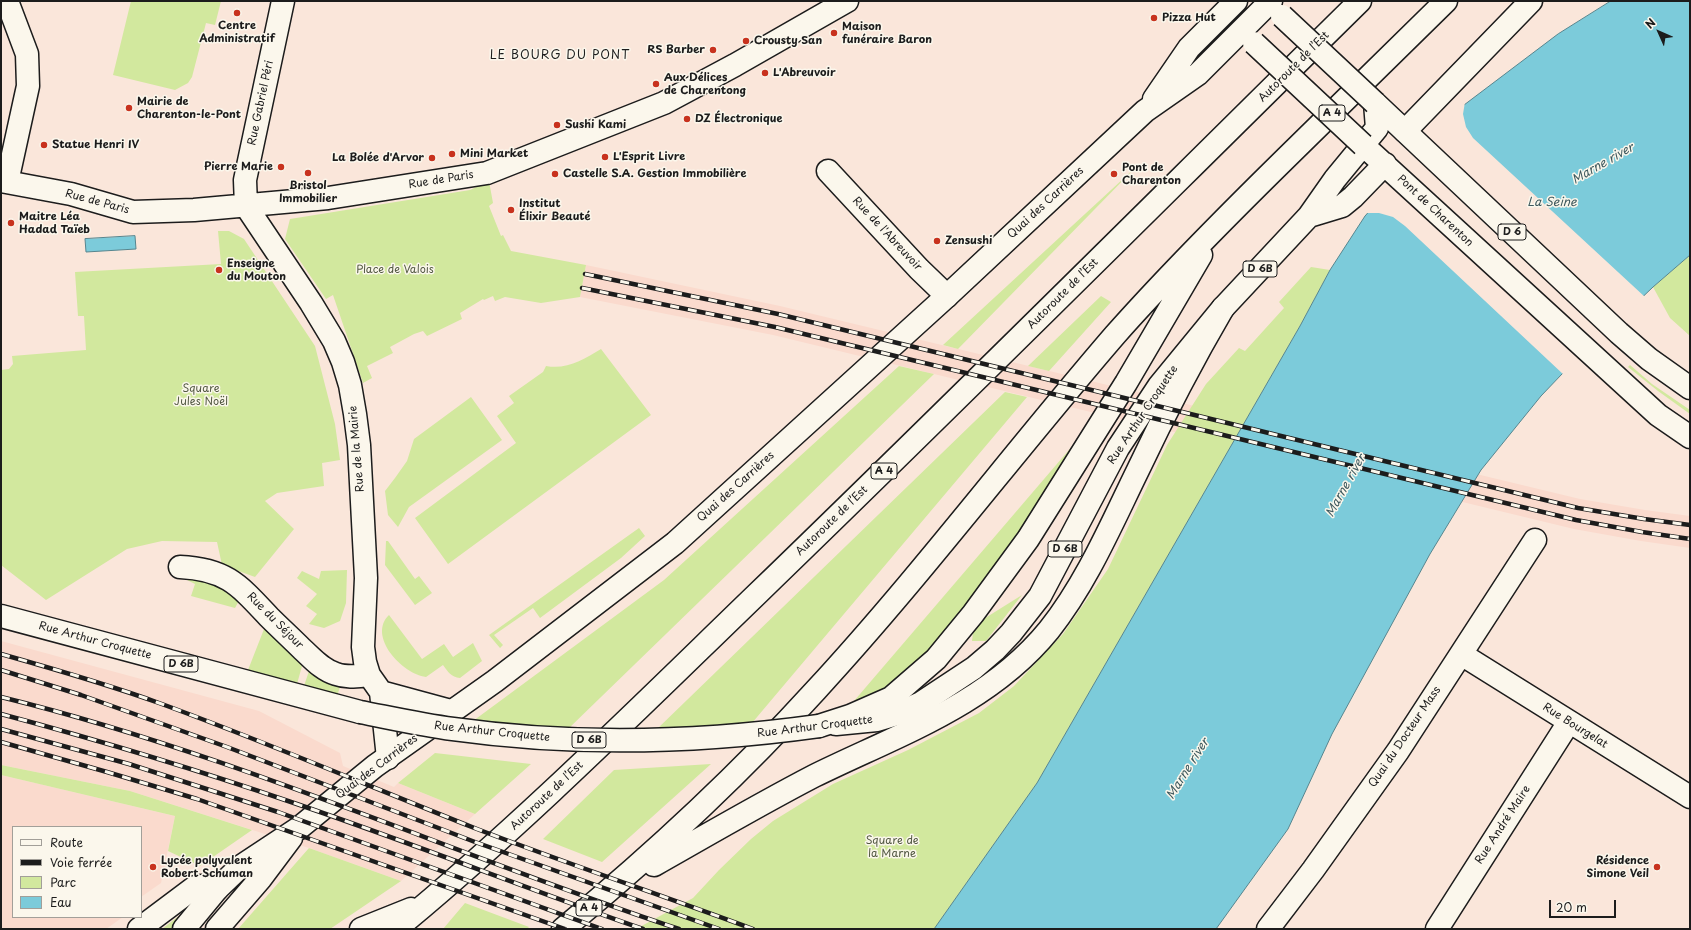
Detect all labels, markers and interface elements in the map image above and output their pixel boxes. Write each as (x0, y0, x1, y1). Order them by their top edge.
marker: Centre Administratif (232, 8, 242, 18)
place label: Pizza Hut (1162, 11, 1216, 25)
north arrow (1639, 12, 1679, 52)
marker: Pizza Hut (1149, 13, 1159, 23)
text: N (1641, 14, 1659, 32)
place label: Centre Administratif (199, 19, 275, 45)
place label: Maison funéraire Baron (842, 20, 932, 46)
marker: Maison funéraire Baron (829, 28, 839, 38)
street label: Autoroute de l’Est (1256, 29, 1332, 105)
place label: Crousty San (754, 34, 822, 48)
marker: Crousty San (741, 36, 751, 46)
place label: RS Barber (647, 43, 705, 57)
marker: RS Barber (708, 45, 718, 55)
district label: LE BOURG DU PONT (490, 49, 630, 63)
street label: Rue Gabriel Péri (246, 59, 276, 147)
place label: L'Abreuvoir (773, 66, 836, 80)
marker: L'Abreuvoir (760, 68, 770, 78)
place label: Aux Délices de Charentong (664, 71, 746, 97)
marker: Aux Délices de Charentong (651, 79, 661, 89)
place label: Mairie de Charenton-le-Pont (137, 95, 241, 121)
marker: Mairie de Charenton-le-Pont (124, 103, 134, 113)
road number: A 4 (1319, 105, 1345, 121)
place label: DZ Électronique (695, 112, 782, 126)
marker: DZ Électronique (682, 114, 692, 124)
place label: Sushi Kami (565, 118, 626, 132)
marker: Sushi Kami (552, 120, 562, 130)
place label: Statue Henri IV (52, 138, 139, 152)
marker: Statue Henri IV (39, 140, 49, 150)
water label: Marne river (1570, 141, 1636, 187)
place label: Mini Market (460, 147, 528, 161)
marker: Mini Market (447, 149, 457, 159)
place label: L'Esprit Livre (613, 150, 685, 164)
place label: La Bolée d'Arvor (332, 151, 424, 165)
marker: L'Esprit Livre (600, 152, 610, 162)
marker: La Bolée d'Arvor (427, 153, 437, 163)
place label: Pierre Marie (204, 160, 273, 174)
place label: Pont de Charenton (1122, 161, 1181, 187)
marker: Pierre Marie (276, 162, 286, 172)
street label: Quai des Carrières (1005, 164, 1087, 242)
place label: Castelle S.A. Gestion Immobilière (563, 167, 746, 181)
marker: Bristol Immobilier (303, 168, 313, 178)
street label: Rue de Paris (407, 168, 475, 192)
marker: Castelle S.A. Gestion Immobilière (550, 169, 560, 179)
marker: Pont de Charenton (1109, 169, 1119, 179)
street label: Pont de Charenton (1394, 172, 1476, 250)
place label: Bristol Immobilier (279, 179, 337, 205)
street label: Rue de Paris (63, 187, 131, 217)
street label: Rue de l'Abreuvoir (849, 194, 925, 274)
water label: La Seine (1527, 196, 1577, 210)
place label: Institut Élixir Beauté (519, 197, 591, 223)
marker: Institut Élixir Beauté (506, 205, 516, 215)
place label: Maitre Léa Hadad Taïeb (19, 210, 90, 236)
marker: Maitre Léa Hadad Taïeb (6, 218, 16, 228)
road number: D 6 (1498, 224, 1526, 240)
place label: Zensushi (945, 234, 992, 248)
marker: Zensushi (932, 236, 942, 246)
street label: Autoroute de l’Est (1025, 256, 1101, 332)
place label: Enseigne du Mouton (227, 257, 286, 283)
road number: D 6B (1243, 261, 1277, 277)
park label: Place de Valois (356, 263, 434, 277)
marker: Enseigne du Mouton (214, 265, 224, 275)
street label: Rue Arthur Croquette (1105, 363, 1181, 467)
park label: Square Jules Noël (174, 382, 228, 408)
street label: Rue de la Mairie (347, 405, 367, 493)
street label: Quai des Carrières (695, 449, 777, 525)
water label: Marne river (1323, 452, 1369, 520)
road number: A 4 (871, 463, 897, 479)
street label: Autoroute de l’Est (793, 483, 871, 559)
road number: D 6B (1048, 541, 1082, 557)
street label: Rue du Séjour (244, 590, 306, 652)
street label: Rue Arthur Croquette (37, 620, 153, 662)
road number: D 6B (164, 656, 198, 672)
street label: Quai du Docteur Mass (1366, 684, 1444, 790)
street label: Rue Bourgelat (1540, 701, 1610, 751)
street label: Rue Arthur Croquette (756, 713, 874, 741)
street label: Rue Arthur Croquette (433, 719, 551, 745)
street label: Quai des Carrières (333, 732, 421, 802)
road number: D 6B (572, 732, 606, 748)
water label: Marne river (1164, 736, 1212, 802)
street label: Autoroute de l’Est (508, 759, 586, 833)
street label: Rue André Maire (1473, 783, 1533, 867)
legend (12, 826, 142, 918)
text: Route (50, 833, 83, 851)
park label: Square de la Marne (865, 834, 919, 860)
text: Voie ferrée (50, 853, 112, 871)
place label: Lycée polyvalent Robert Schuman (161, 854, 253, 880)
place label: Résidence Simone Veil (1586, 854, 1649, 880)
marker: Lycée polyvalent Robert Schuman (148, 862, 158, 872)
marker: Résidence Simone Veil (1652, 862, 1662, 872)
text: Parc (50, 873, 76, 891)
scale bar (1551, 892, 1618, 918)
text: Eau (50, 893, 72, 911)
text: 20 m (1556, 898, 1587, 916)
road number: A 4 (576, 900, 602, 916)

